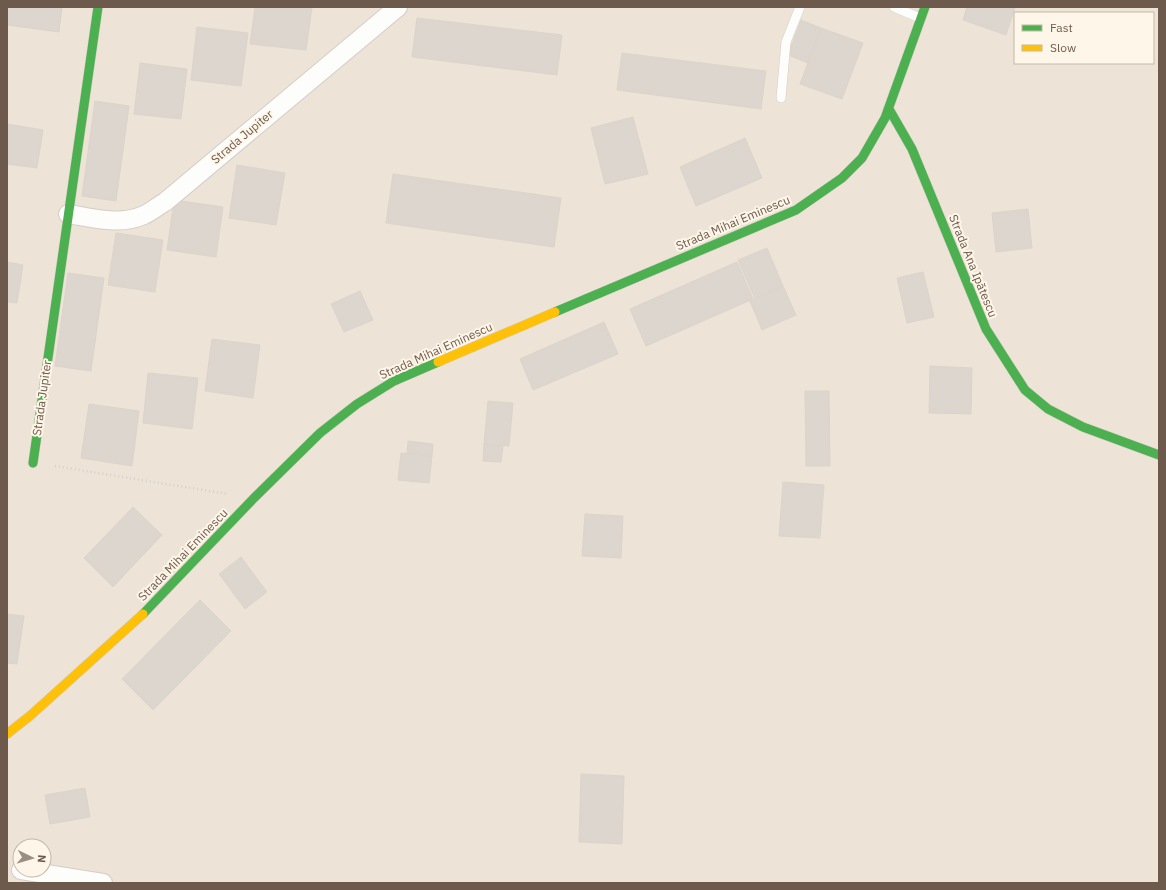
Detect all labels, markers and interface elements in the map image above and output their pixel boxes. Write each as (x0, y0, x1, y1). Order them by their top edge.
legend (1014, 12, 1154, 64)
text: Fast (1050, 20, 1073, 35)
text: Slow (1050, 40, 1076, 55)
street label: Strada Jupiter (208, 106, 276, 167)
street label: Strada Mihai Eminescu (673, 192, 792, 253)
street label: Strada Ana Ipătescu (946, 212, 1001, 319)
street label: Strada Mihai Eminescu (377, 319, 495, 382)
street label: Strada Jupiter (29, 359, 54, 437)
street label: Strada Mihai Eminescu (135, 505, 231, 604)
north arrow (12, 838, 52, 878)
text: N (35, 854, 49, 863)

